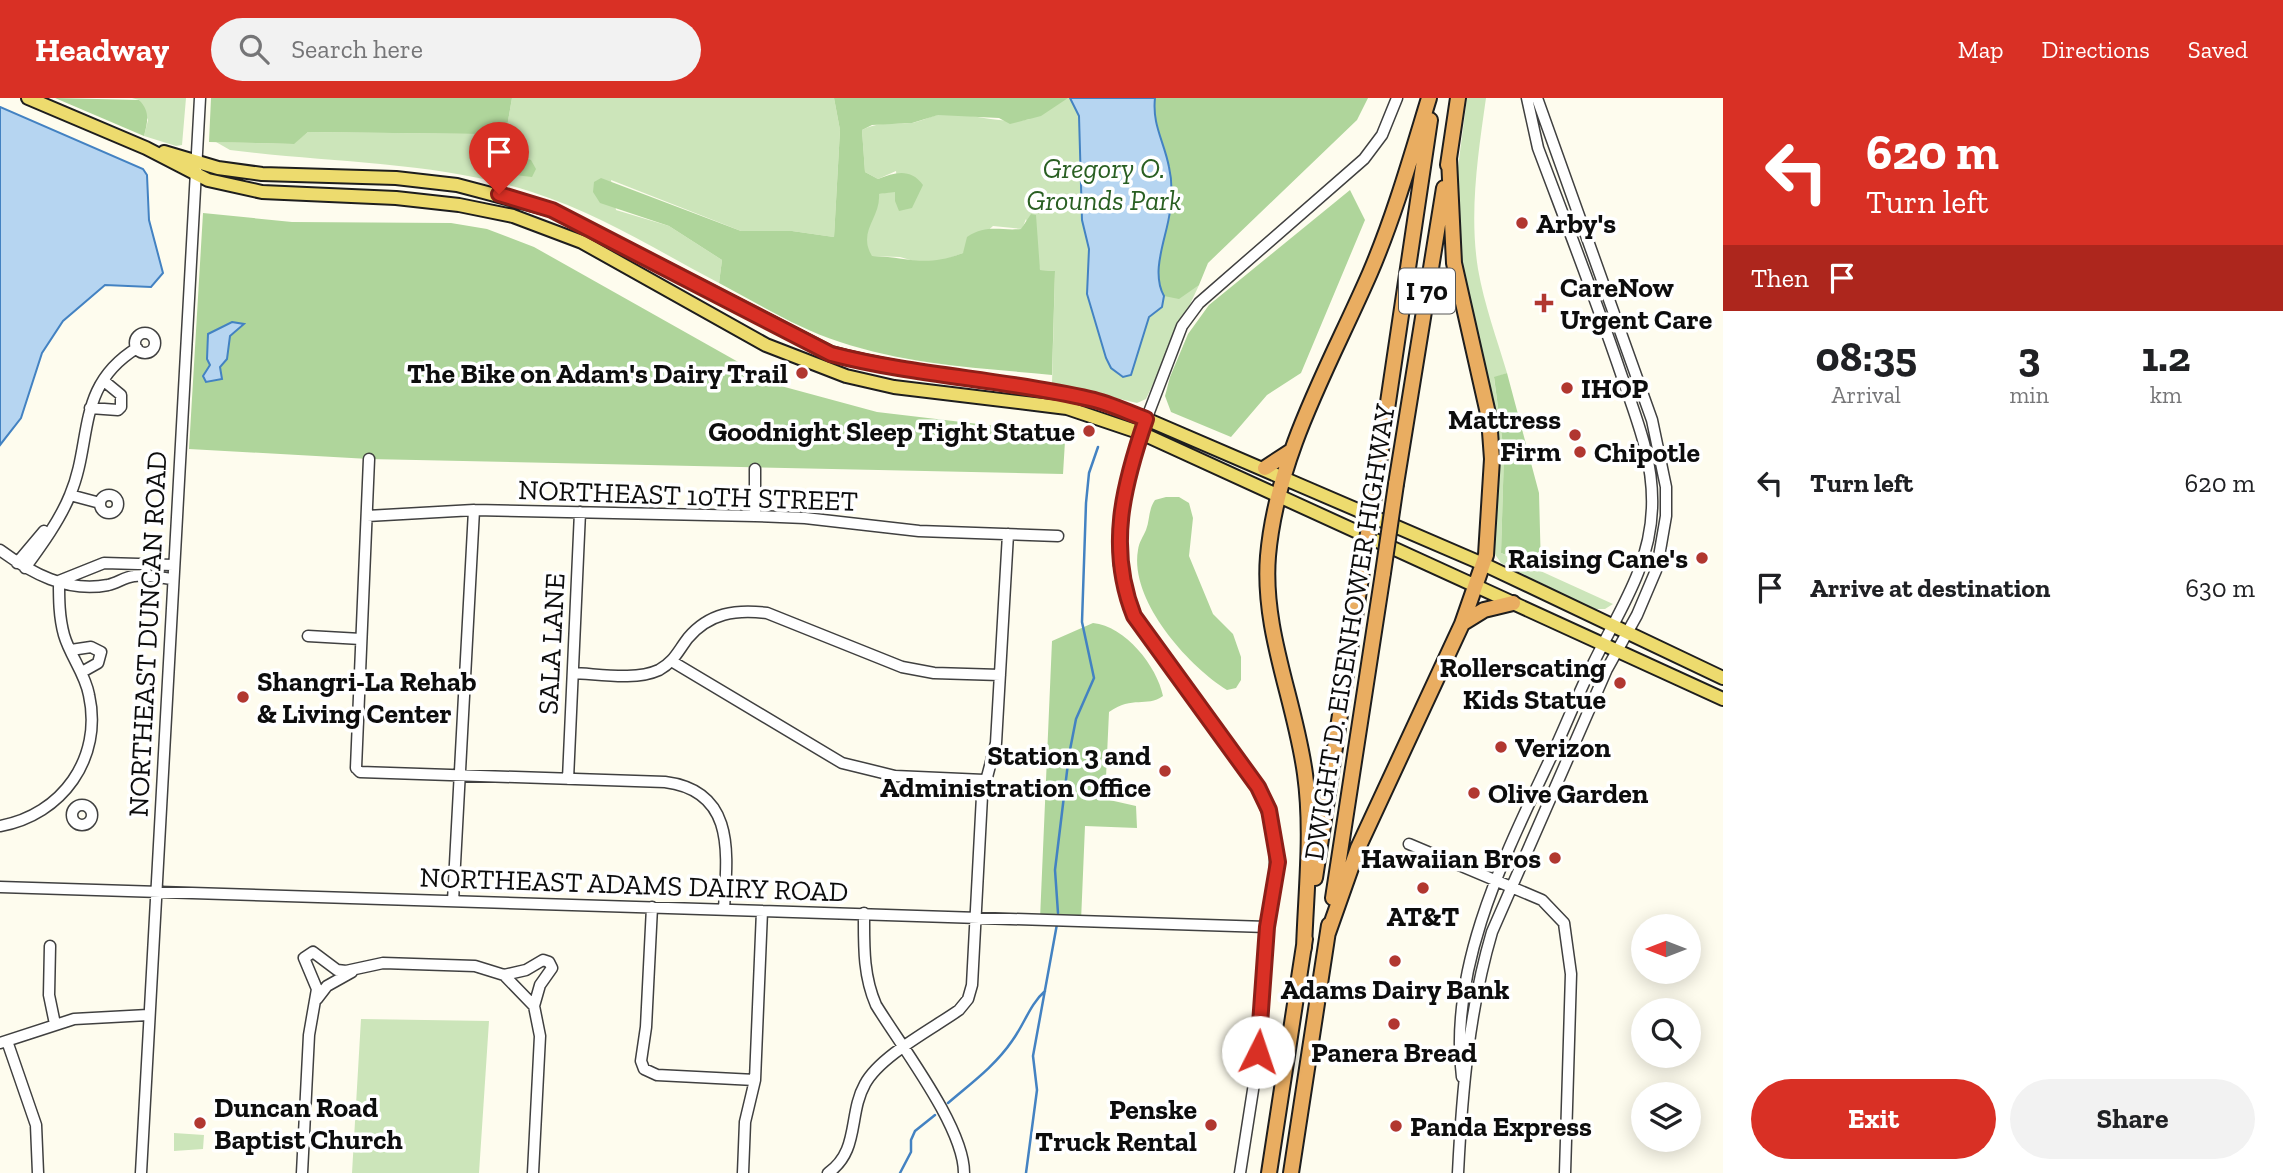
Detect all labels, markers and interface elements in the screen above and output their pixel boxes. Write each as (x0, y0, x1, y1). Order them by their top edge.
search box (211, 18, 701, 81)
text: Headway (35, 30, 169, 69)
icon: search (235, 30, 273, 68)
text: Search here (291, 33, 423, 65)
text: Map (1958, 35, 2004, 64)
text: Directions (2042, 35, 2150, 64)
text: Saved (2188, 35, 2248, 64)
pin (469, 122, 529, 194)
text: 620 m (1866, 123, 1999, 182)
icon: left (1751, 126, 1842, 217)
icon: arrive (480, 133, 518, 171)
park label: Gregory O. Grounds Park (1027, 152, 1181, 217)
text: Turn left (1866, 183, 1988, 221)
place label: Arby's (1536, 207, 1616, 240)
marker: Arby's (1514, 215, 1530, 231)
icon: arrive (1823, 259, 1861, 297)
text: Then (1751, 262, 1809, 294)
road number: I 70 (1399, 268, 1455, 314)
place label: CareNow Urgent Care (1560, 271, 1712, 336)
marker: CareNow Urgent Care (1534, 293, 1554, 313)
text: 08:35 (1815, 331, 1917, 382)
text: 3 (2018, 331, 2040, 382)
text: 1.2 (2141, 331, 2191, 382)
place label: The Bike on Adam's Dairy Trail (407, 357, 788, 390)
marker: The Bike on Adam's Dairy Trail (794, 365, 810, 381)
place label: IHOP (1581, 372, 1648, 405)
marker: IHOP (1559, 380, 1575, 396)
text: Arrival (1832, 381, 1901, 409)
text: min (2009, 381, 2049, 409)
text: km (2150, 381, 2182, 409)
street label: DWIGHT D. EISENHOWER HIGHWAY (1297, 401, 1402, 863)
place label: Mattress Firm (1448, 403, 1561, 468)
place label: Goodnight Sleep Tight Statue (708, 415, 1075, 448)
marker: Goodnight Sleep Tight Statue (1081, 423, 1097, 439)
marker: Mattress Firm (1567, 427, 1583, 443)
place label: Chipotle (1594, 436, 1700, 469)
marker: Chipotle (1572, 444, 1588, 460)
street label: NORTHEAST DUNCAN ROAD (121, 450, 174, 818)
icon: left (1751, 464, 1789, 502)
text: Turn left (1810, 467, 1913, 499)
text: 620 m (2184, 467, 2255, 499)
street label: NORTHEAST 10TH STREET (518, 473, 858, 518)
place label: Raising Cane's (1508, 542, 1688, 575)
marker: Raising Cane's (1694, 550, 1710, 566)
icon: arrive (1751, 569, 1789, 607)
street label: SALA LANE (531, 572, 572, 716)
text: Arrive at destination (1810, 572, 2050, 604)
text: 630 m (2185, 572, 2255, 604)
place label: Rollerscating Kids Statue (1440, 651, 1606, 716)
place label: Shangri-La Rehab & Living Center (257, 665, 476, 730)
marker: Rollerscating Kids Statue (1612, 675, 1628, 691)
marker: Shangri-La Rehab & Living Center (235, 689, 251, 705)
place label: Verizon (1515, 731, 1611, 764)
place label: Station 3 and Administration Office (880, 739, 1151, 804)
marker: Verizon (1493, 739, 1509, 755)
marker: Station 3 and Administration Office (1157, 763, 1173, 779)
place label: Olive Garden (1488, 777, 1649, 810)
marker: Olive Garden (1466, 785, 1482, 801)
place label: Hawaiian Bros (1361, 842, 1541, 875)
marker: Hawaiian Bros (1547, 850, 1563, 866)
street label: NORTHEAST ADAMS DAIRY ROAD (419, 861, 849, 908)
marker: AT&T (1415, 880, 1431, 896)
place label: AT&T (1387, 900, 1459, 933)
north arrow (1631, 914, 1701, 984)
map controls (1631, 914, 1701, 1152)
marker: Adams Dairy Bank (1387, 953, 1403, 969)
place label: Adams Dairy Bank (1280, 973, 1510, 1006)
button: search (1631, 998, 1701, 1068)
position arrow (1221, 1015, 1295, 1089)
marker: Panera Bread (1386, 1016, 1402, 1032)
place label: Panera Bread (1311, 1036, 1477, 1069)
button: Exit (1751, 1079, 1996, 1159)
button: Share (2010, 1079, 2255, 1159)
button: layers (1631, 1082, 1701, 1152)
place label: Duncan Road Baptist Church (214, 1091, 403, 1156)
place label: Penske Truck Rental (1035, 1093, 1197, 1158)
place label: Panda Express (1410, 1110, 1592, 1143)
marker: Duncan Road Baptist Church (192, 1115, 208, 1131)
marker: Penske Truck Rental (1203, 1117, 1219, 1133)
marker: Panda Express (1388, 1118, 1404, 1134)

